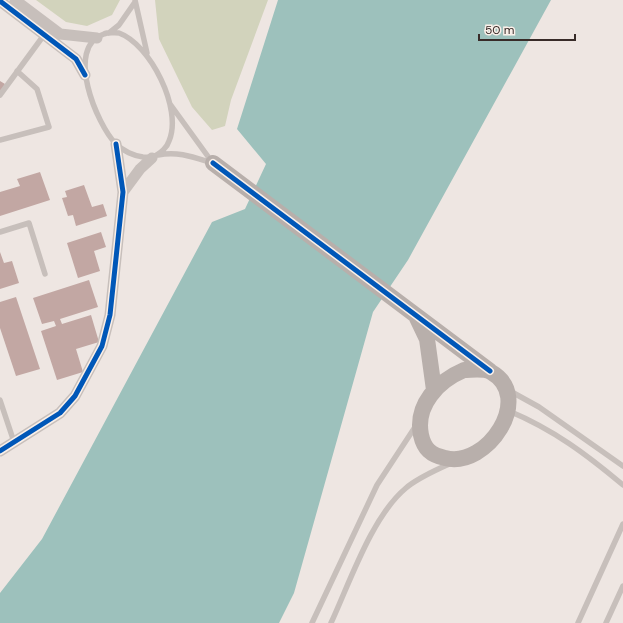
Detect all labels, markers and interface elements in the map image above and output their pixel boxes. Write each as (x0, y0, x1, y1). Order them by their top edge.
scale bar (479, 16, 575, 42)
text: 50 m (485, 22, 514, 38)

